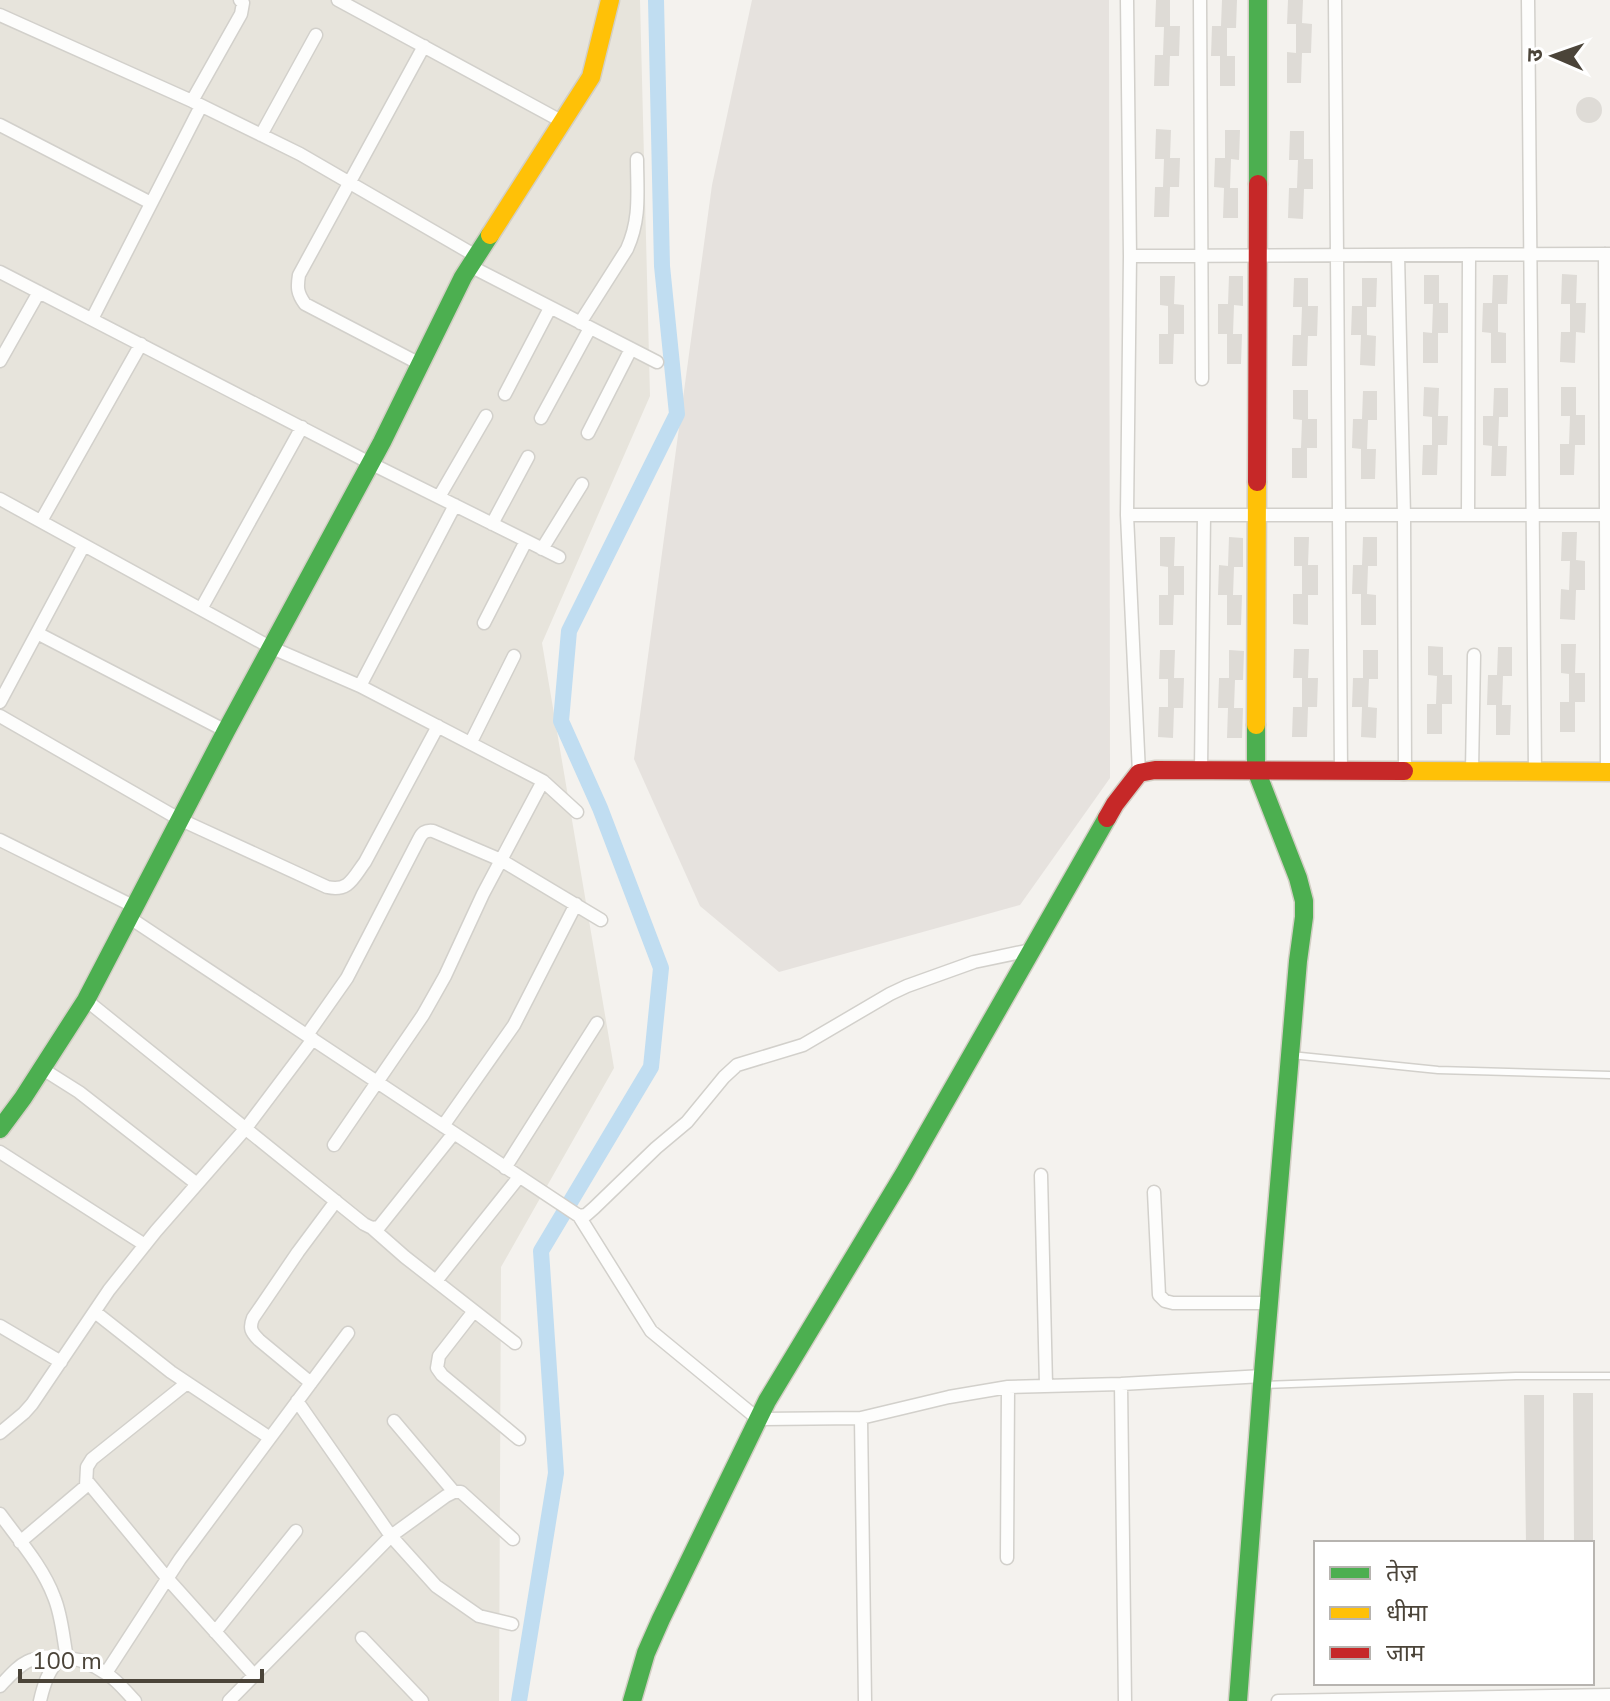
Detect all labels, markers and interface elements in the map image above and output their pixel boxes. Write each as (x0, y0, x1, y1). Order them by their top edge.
north arrow (1514, 16, 1594, 96)
text: उ (1520, 47, 1550, 62)
legend (1314, 1541, 1594, 1685)
text: तेज़ (1386, 1557, 1419, 1589)
text: धीमा (1386, 1597, 1428, 1629)
scale bar (20, 1633, 262, 1683)
text: जाम (1386, 1637, 1425, 1669)
text: 100 m (32, 1645, 102, 1677)

